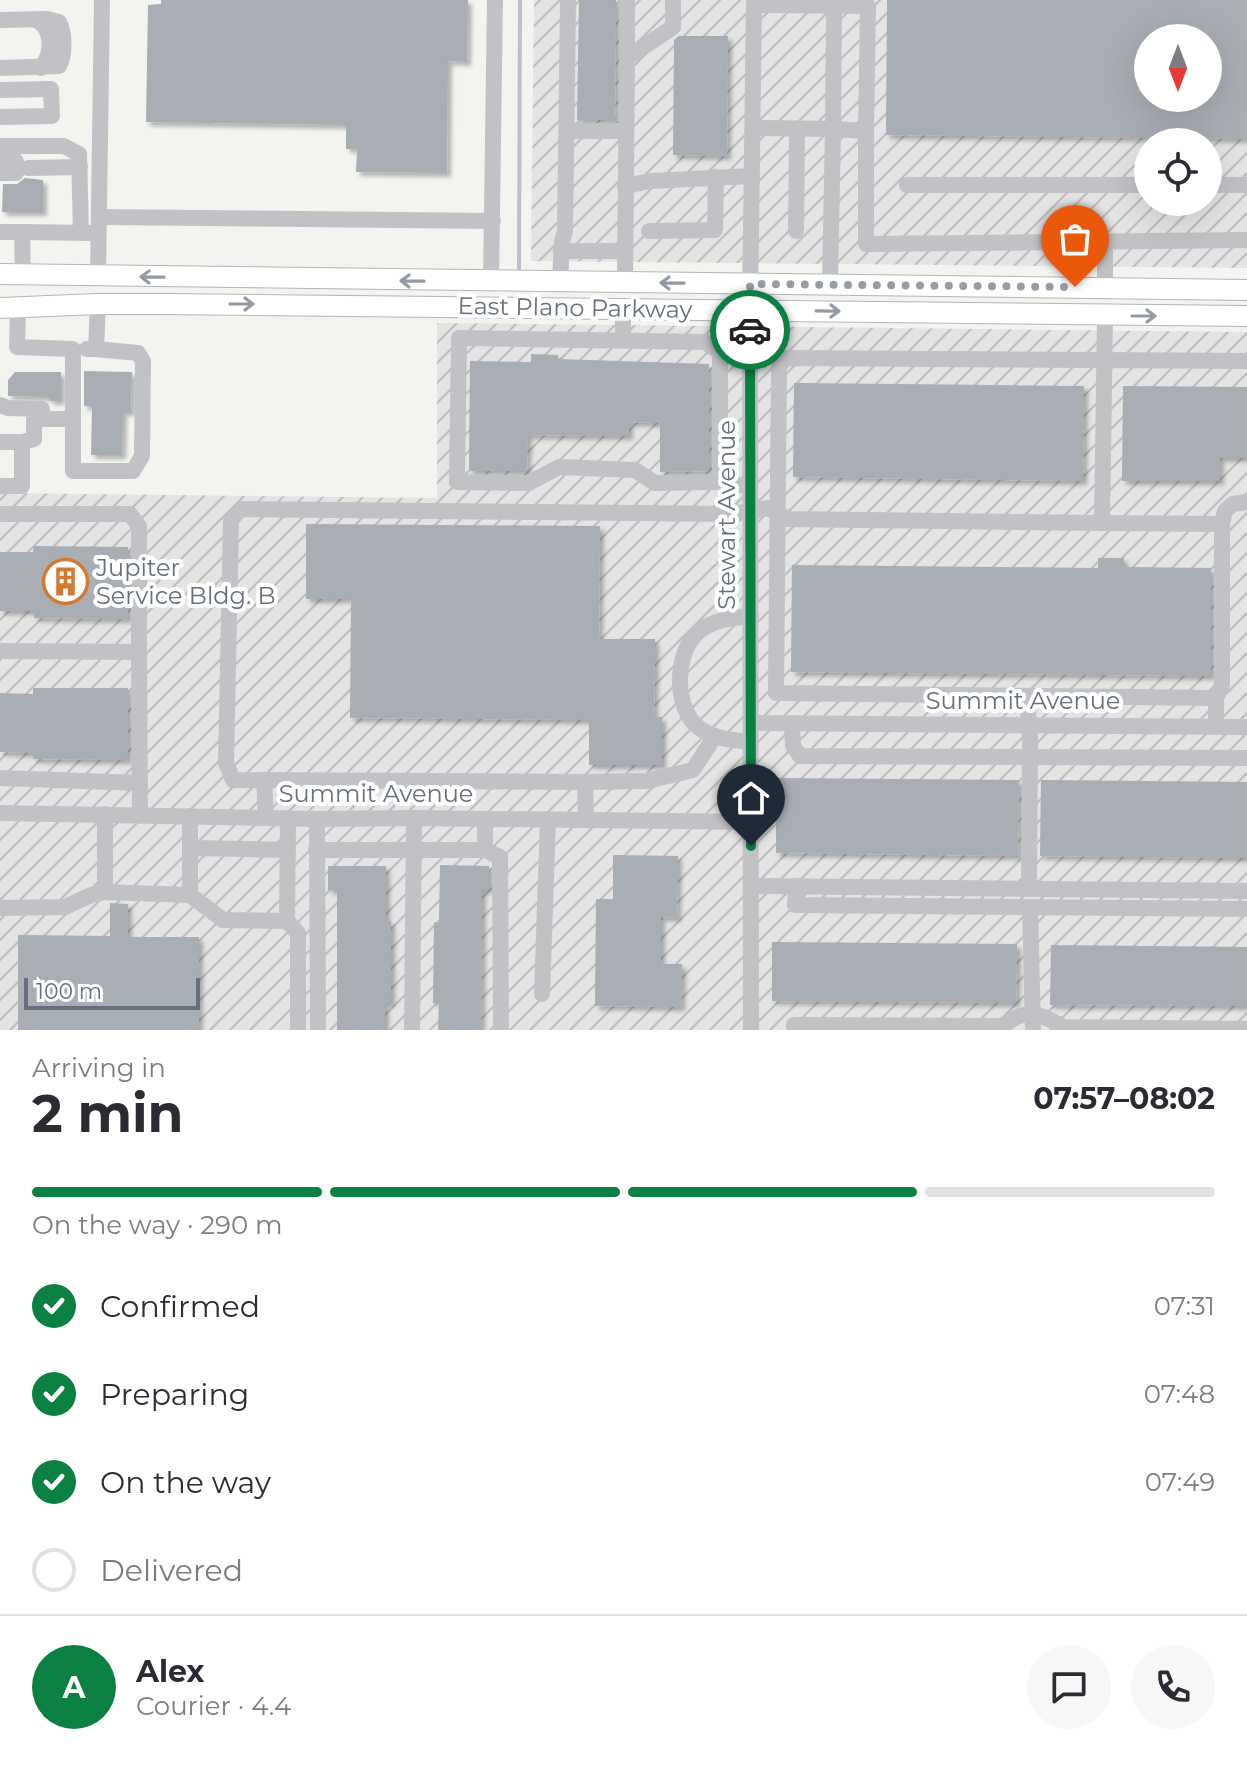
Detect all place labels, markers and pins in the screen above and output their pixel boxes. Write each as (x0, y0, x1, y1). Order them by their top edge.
pin (1041, 205, 1109, 287)
place label: Jupiter Service Bldg. B (95, 553, 276, 610)
building icon: Jupiter Service Bldg. B (41, 558, 89, 606)
pin (717, 764, 785, 846)

